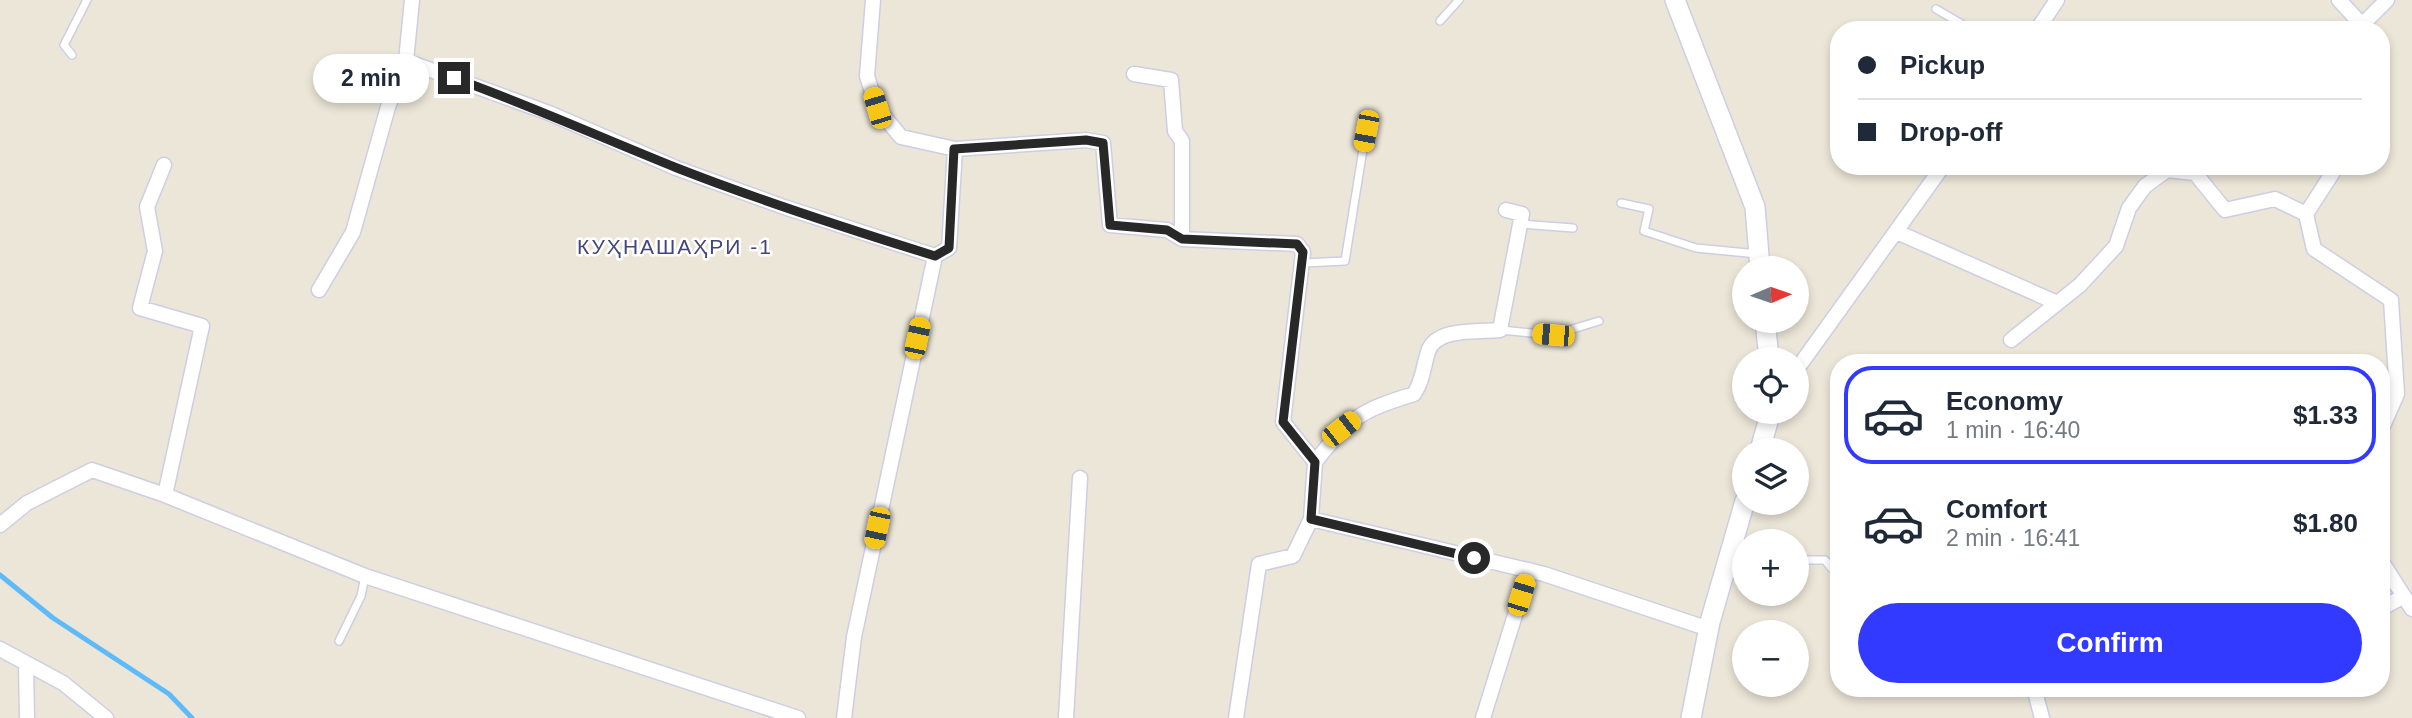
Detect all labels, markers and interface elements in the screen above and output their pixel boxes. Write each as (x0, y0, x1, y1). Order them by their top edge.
text: Pickup (1900, 50, 1985, 80)
callout: 2 min (314, 54, 430, 102)
route end (438, 62, 470, 94)
text: 2 min (341, 65, 401, 91)
car (861, 85, 894, 131)
car (1352, 108, 1381, 154)
text: Drop-off (1900, 117, 2003, 147)
district label: КУҲНАШАҲРИ -1 (577, 235, 773, 258)
north arrow (1732, 256, 1810, 332)
map controls (1732, 256, 1809, 697)
car (903, 315, 932, 361)
car (1532, 323, 1575, 347)
button: locate (1732, 347, 1809, 424)
icon: car (1862, 384, 1925, 447)
text: Economy (1946, 386, 2063, 416)
text: $1.33 (2293, 400, 2358, 430)
car (1318, 408, 1365, 450)
text: 1 min · 16:40 (1946, 417, 2080, 443)
button: layers (1732, 438, 1809, 515)
icon: car (1862, 492, 1925, 555)
text: Comfort (1946, 494, 2047, 524)
car (863, 505, 892, 551)
text: $1.80 (2293, 508, 2358, 538)
text: 2 min · 16:41 (1946, 525, 2080, 551)
button: + (1732, 529, 1809, 606)
route start (1458, 542, 1490, 574)
car (1505, 572, 1538, 618)
button: Confirm (1858, 603, 2362, 683)
button: − (1732, 620, 1809, 697)

